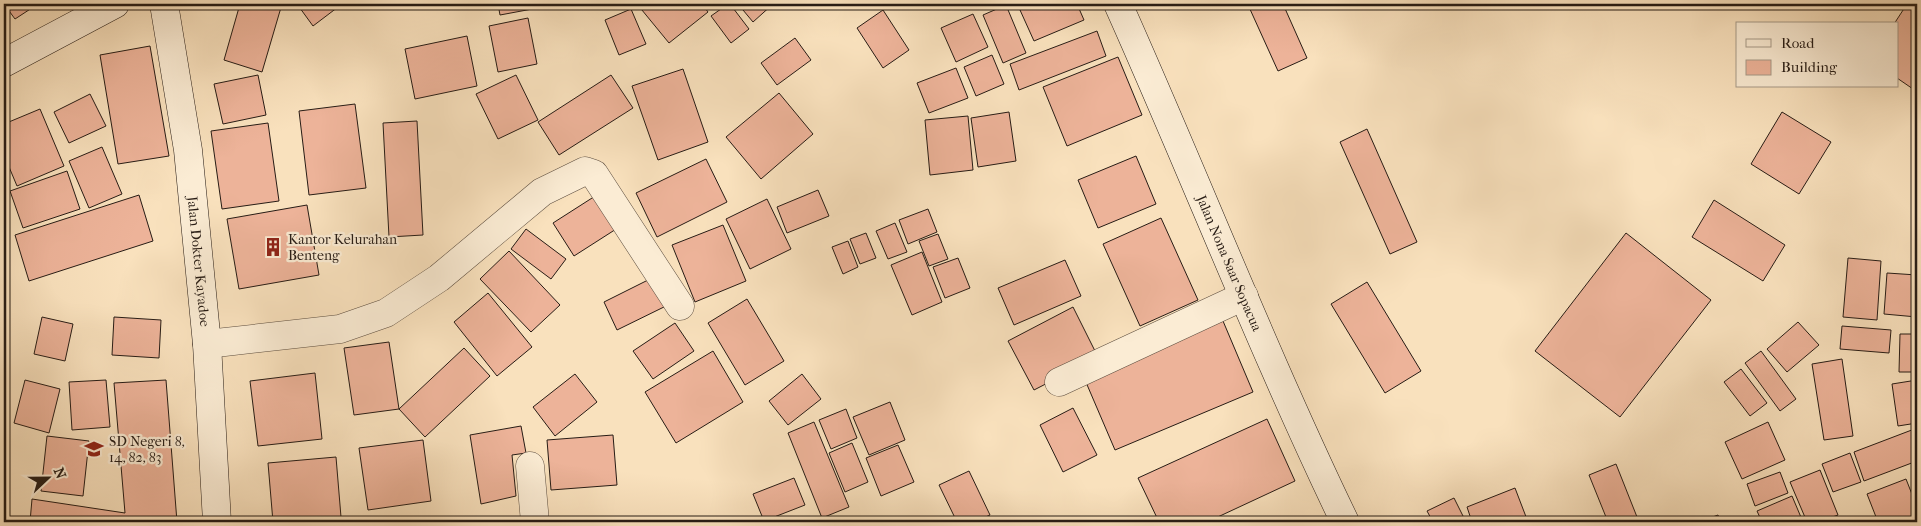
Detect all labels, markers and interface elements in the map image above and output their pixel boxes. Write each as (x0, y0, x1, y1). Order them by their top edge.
legend (1736, 22, 1898, 88)
text: Road (1781, 34, 1815, 52)
text: Building (1781, 58, 1838, 76)
street label: Jalan Nona Saar Sopacua (1192, 192, 1266, 334)
street label: Jalan Dokter Kayadoe (183, 195, 213, 328)
place label: Kantor Kelurahan Benteng (288, 231, 397, 264)
building icon: Kantor Kelurahan Benteng (262, 236, 284, 258)
place label: SD Negeri 8, 14, 82, 83 (109, 433, 185, 466)
school or university icon: SD Negeri 8, 14, 82, 83 (83, 438, 105, 460)
north arrow (22, 454, 72, 504)
text: N (50, 465, 70, 482)

